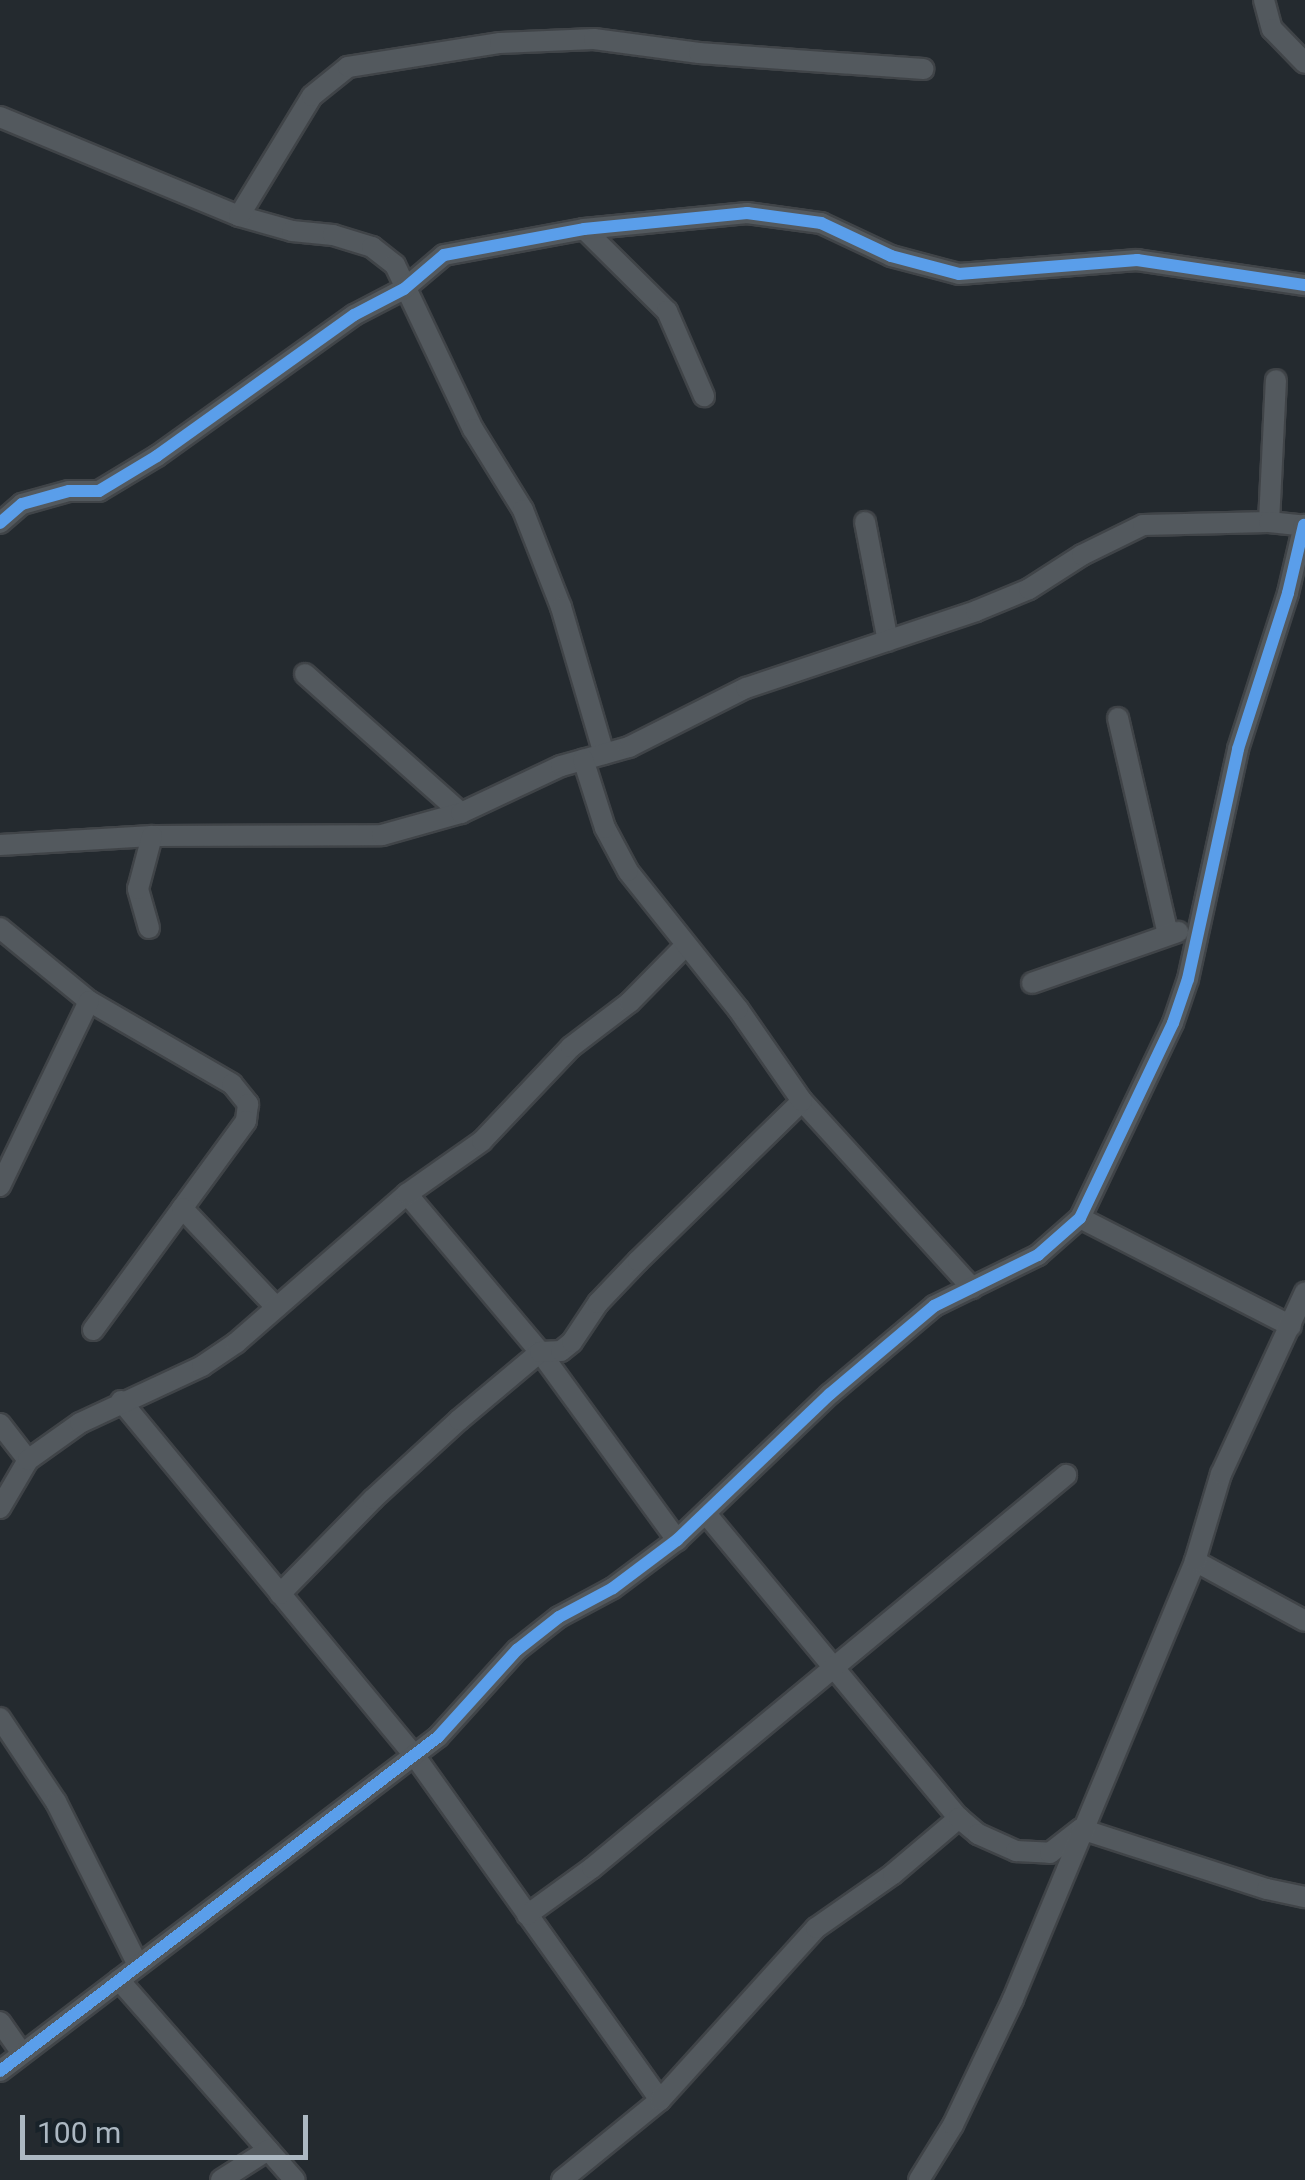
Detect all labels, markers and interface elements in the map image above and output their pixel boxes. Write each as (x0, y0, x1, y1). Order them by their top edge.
scale bar (25, 2095, 312, 2157)
text: 100 m (37, 2115, 121, 2150)

